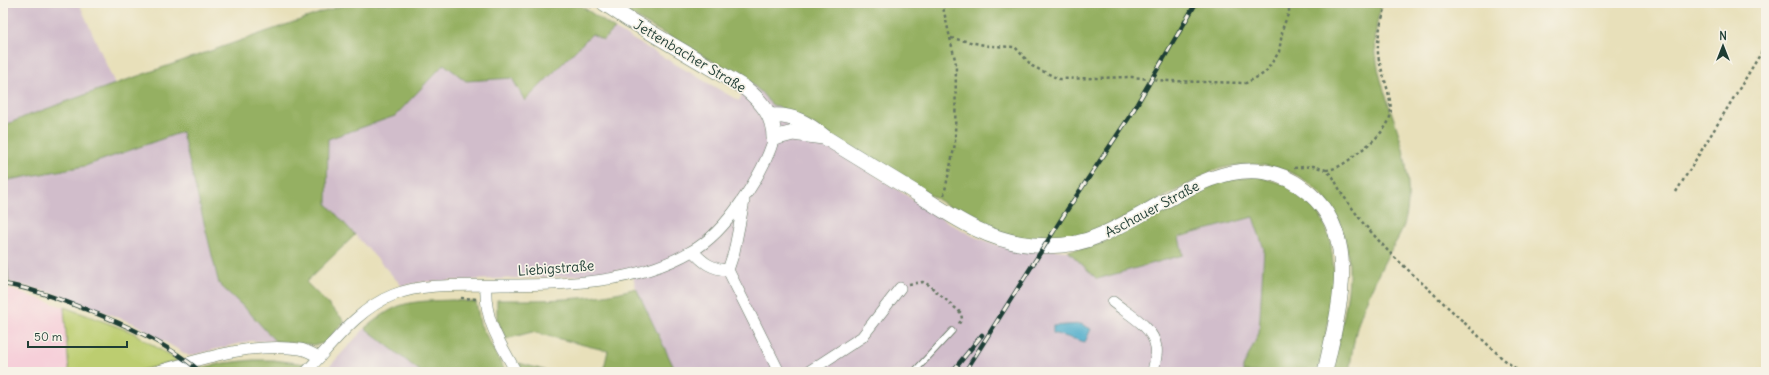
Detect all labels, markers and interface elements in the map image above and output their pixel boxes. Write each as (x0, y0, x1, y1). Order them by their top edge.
street label: Jettenbacher Straße (630, 15, 750, 97)
north arrow (1703, 26, 1743, 66)
text: N (1719, 29, 1727, 43)
street label: Aschauer Straße (1102, 177, 1202, 241)
street label: Liebigstraße (517, 256, 595, 280)
scale bar (28, 323, 127, 349)
text: 50 m (34, 329, 63, 344)

